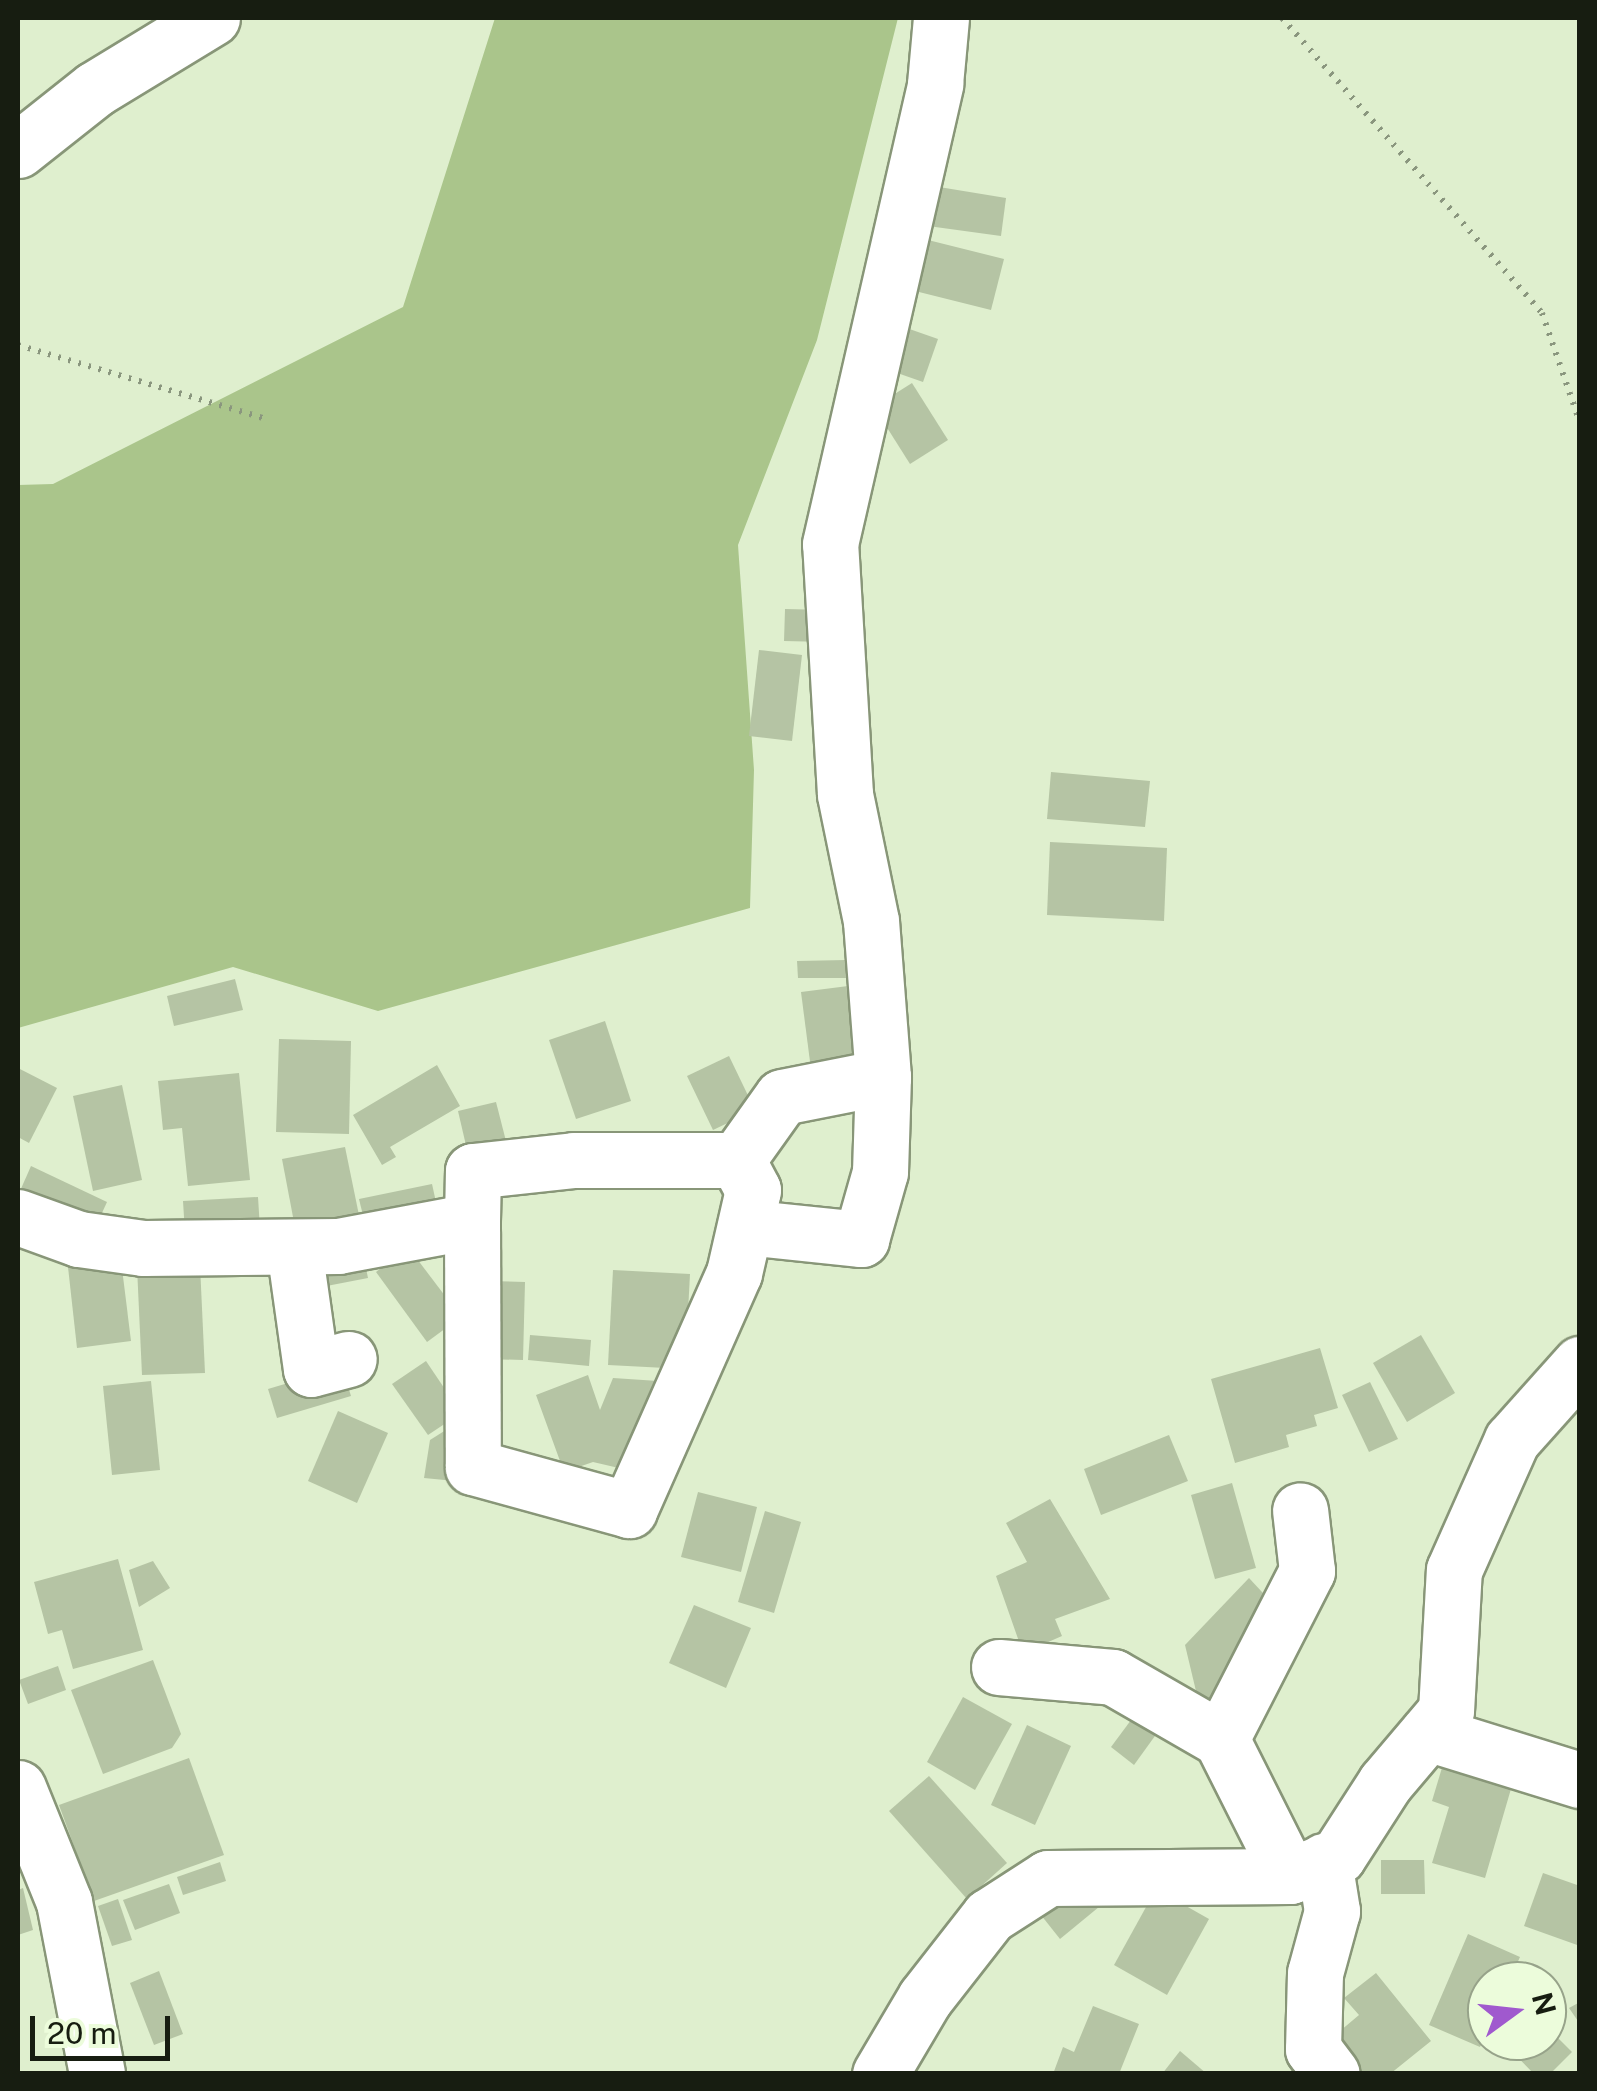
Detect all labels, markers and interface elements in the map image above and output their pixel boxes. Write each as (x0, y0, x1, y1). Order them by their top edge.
north arrow (1467, 1961, 1567, 2061)
text: N (1526, 1989, 1563, 2018)
scale bar (35, 1996, 175, 2058)
text: 20 m (47, 2015, 116, 2051)

